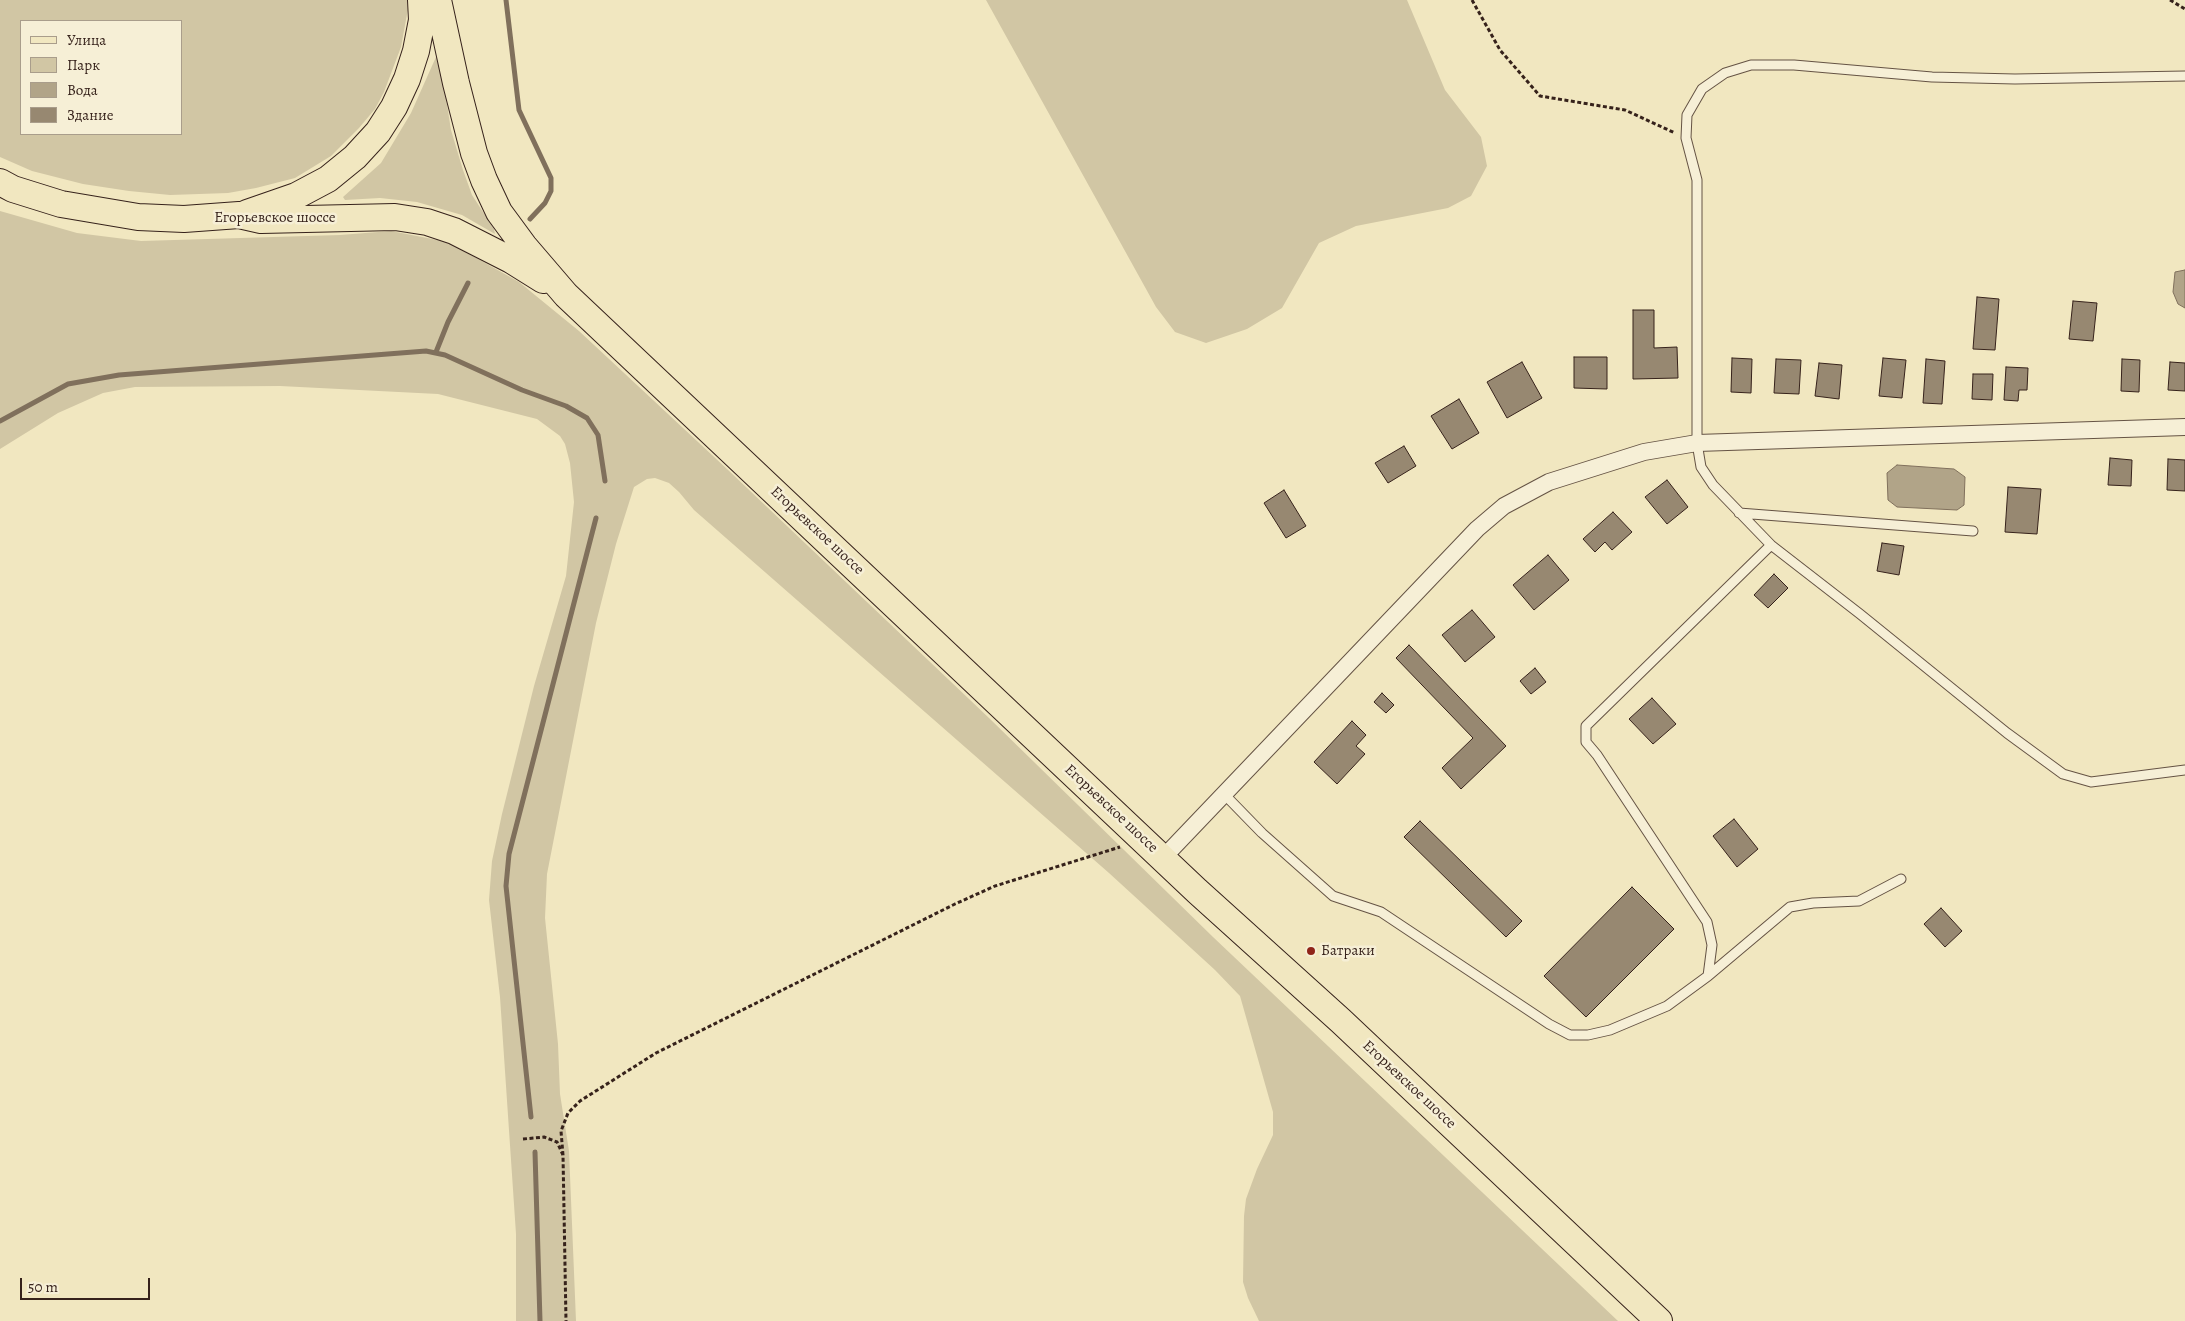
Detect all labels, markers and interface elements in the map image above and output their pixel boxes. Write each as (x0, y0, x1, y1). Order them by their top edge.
legend (20, 20, 182, 135)
text: Улица (67, 30, 106, 50)
text: Парк (67, 55, 100, 75)
text: Вода (67, 80, 98, 100)
text: Здание (67, 105, 114, 125)
street label: Егорьевское шоссе (214, 209, 336, 227)
street label: Егорьевское шоссе (767, 483, 867, 579)
street label: Егорьевское шоссе (1061, 761, 1161, 857)
place label: Батраки (1321, 942, 1375, 960)
marker: Батраки (1305, 945, 1317, 957)
street label: Егорьевское шоссе (1359, 1037, 1459, 1133)
scale bar (22, 1268, 152, 1300)
text: 50 m (28, 1277, 58, 1297)

